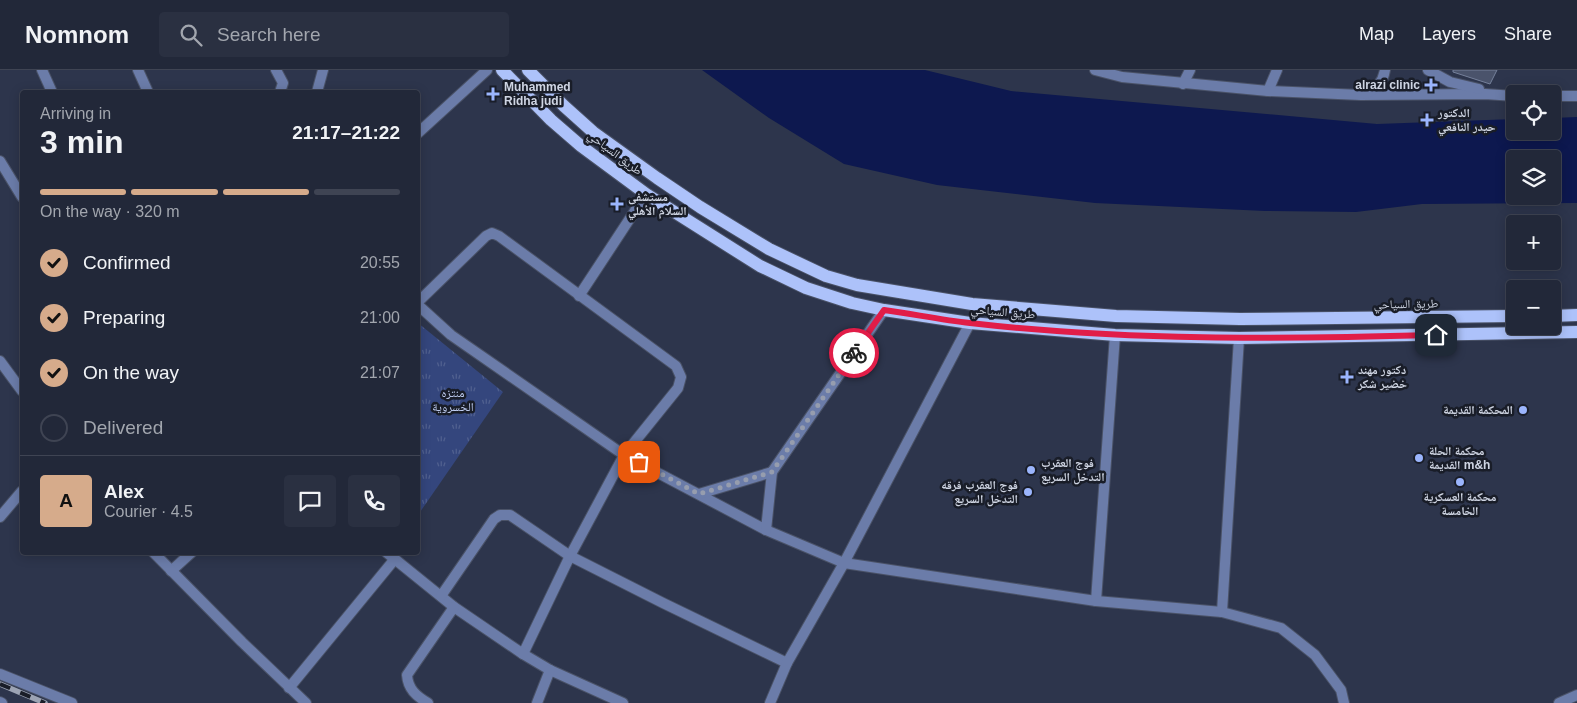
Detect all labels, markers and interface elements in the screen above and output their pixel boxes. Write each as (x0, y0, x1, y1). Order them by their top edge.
search box (159, 12, 509, 57)
text: Nomnom (25, 21, 129, 48)
icon: search (177, 21, 205, 49)
text: Search here (217, 24, 321, 45)
text: Map (1359, 24, 1394, 44)
text: Layers (1422, 24, 1476, 44)
text: Share (1504, 24, 1552, 44)
place label: alrazi clinic (1355, 78, 1420, 92)
marker: alrazi clinic (1424, 78, 1438, 92)
place label: Muhammed Ridha judi (504, 80, 571, 108)
map controls (1506, 85, 1561, 335)
button: locate (1506, 85, 1561, 140)
marker: Muhammed Ridha judi (486, 87, 500, 101)
text: Arriving in (40, 105, 111, 122)
place label: الدكتور حيدر النافعي (1437, 106, 1496, 137)
marker: الدكتور حيدر النافعي (1420, 113, 1434, 127)
text: 21:17–21:22 (292, 122, 400, 143)
text: 3 min (40, 124, 124, 160)
street label: طريق السياحي (583, 128, 645, 180)
button: layers (1506, 150, 1561, 205)
place label: مستشفى السلام الأهلي (628, 190, 687, 221)
marker: مستشفى السلام الأهلي (610, 197, 624, 211)
text: On the way · 320 m (40, 203, 180, 220)
button: + (1506, 215, 1561, 270)
icon: check (40, 249, 68, 277)
text: Confirmed (83, 252, 171, 273)
text: 20:55 (360, 254, 400, 271)
button: − (1506, 280, 1561, 335)
street label: طريق السياحي (1374, 296, 1439, 315)
street label: طريق السياحي (970, 302, 1036, 325)
icon: check (40, 304, 68, 332)
text: Preparing (83, 307, 165, 328)
text: 21:00 (360, 309, 400, 326)
pin (1415, 314, 1457, 356)
icon: home (1422, 321, 1450, 349)
courier (829, 328, 879, 378)
icon: bike (840, 339, 868, 367)
icon: check (40, 359, 68, 387)
text: On the way (83, 362, 179, 383)
place label: دكتور مهند خضير شكر (1357, 363, 1407, 391)
text: 21:07 (360, 364, 400, 381)
marker: دكتور مهند خضير شكر (1340, 370, 1354, 384)
park label: منتزه الخسروية (432, 386, 474, 414)
place label: المحكمة القديمة (1443, 403, 1513, 417)
marker: المحكمة القديمة (1517, 404, 1529, 416)
text: Delivered (83, 417, 163, 438)
pin (618, 441, 660, 483)
place label: محكمة الحلة القديمة m&h (1429, 444, 1490, 472)
icon: bag (625, 448, 653, 476)
marker: محكمة الحلة القديمة m&h (1413, 452, 1425, 464)
place label: فوج العقرب التدخل السريع (1041, 456, 1105, 485)
marker: فوج العقرب التدخل السريع (1025, 464, 1037, 476)
button: chat (284, 475, 336, 527)
button: phone (348, 475, 400, 527)
marker: محكمة العسكرية الخامسة (1454, 476, 1466, 488)
place label: فوج العقرب فرقه التدخل السريع (941, 478, 1018, 507)
text: Alex (104, 481, 144, 502)
marker: فوج العقرب فرقه التدخل السريع (1022, 486, 1034, 498)
text: A (59, 490, 73, 511)
place label: محكمة العسكرية الخامسة (1424, 490, 1497, 518)
text: Courier · 4.5 (104, 503, 193, 520)

